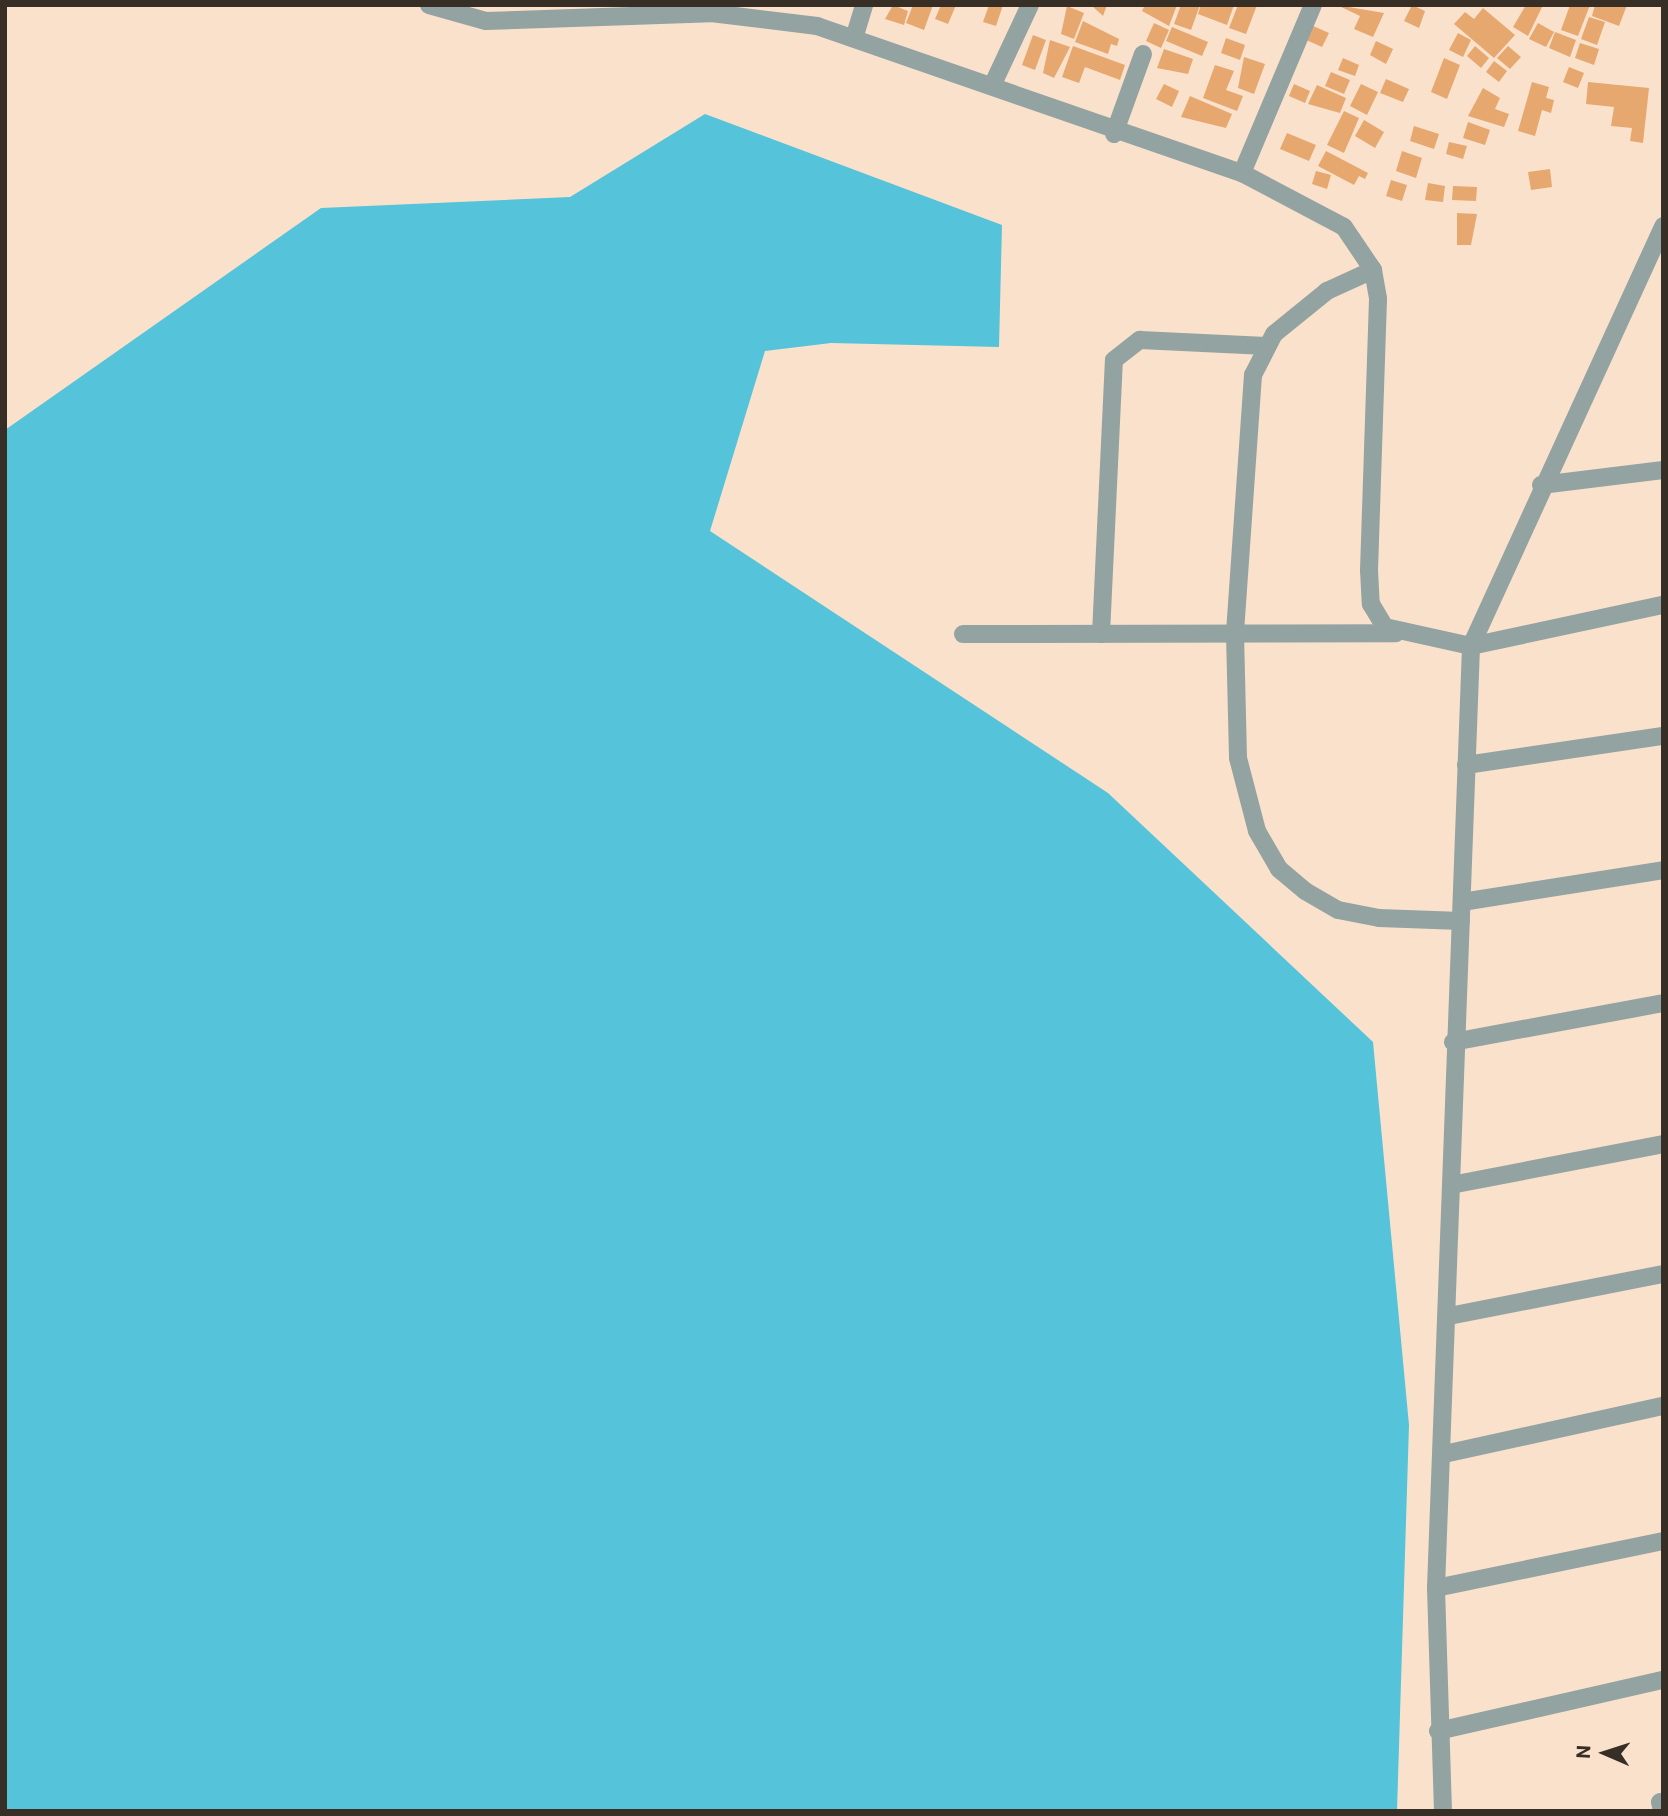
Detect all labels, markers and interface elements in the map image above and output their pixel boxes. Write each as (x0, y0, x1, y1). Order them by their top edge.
north arrow (1570, 1718, 1640, 1788)
text: N (1572, 1745, 1595, 1759)

